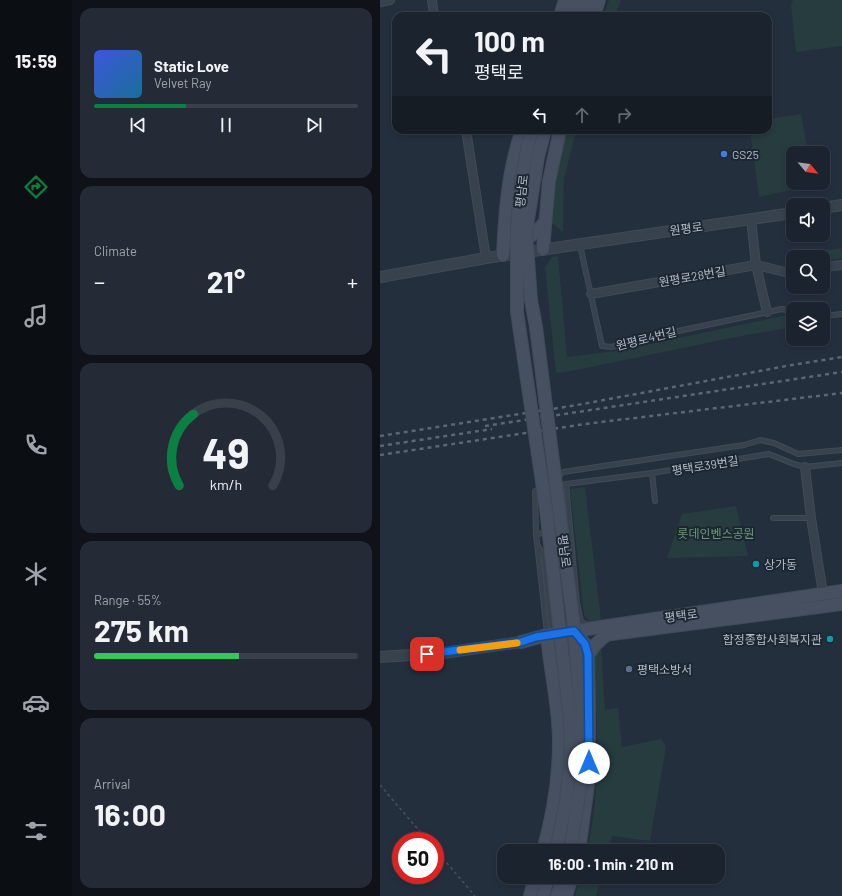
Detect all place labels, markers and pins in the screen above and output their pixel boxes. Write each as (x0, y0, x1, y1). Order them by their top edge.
place label: GS25 (732, 147, 759, 161)
marker: GS25 (719, 149, 729, 159)
place label: 상가동 (764, 557, 797, 571)
marker: 상가동 (751, 559, 761, 569)
place label: 합정종합사회복지관 (723, 632, 822, 646)
marker: 합정종합사회복지관 (825, 634, 835, 644)
pin (410, 637, 444, 671)
place label: 평택소방서 (637, 662, 692, 676)
marker: 평택소방서 (624, 664, 634, 674)

